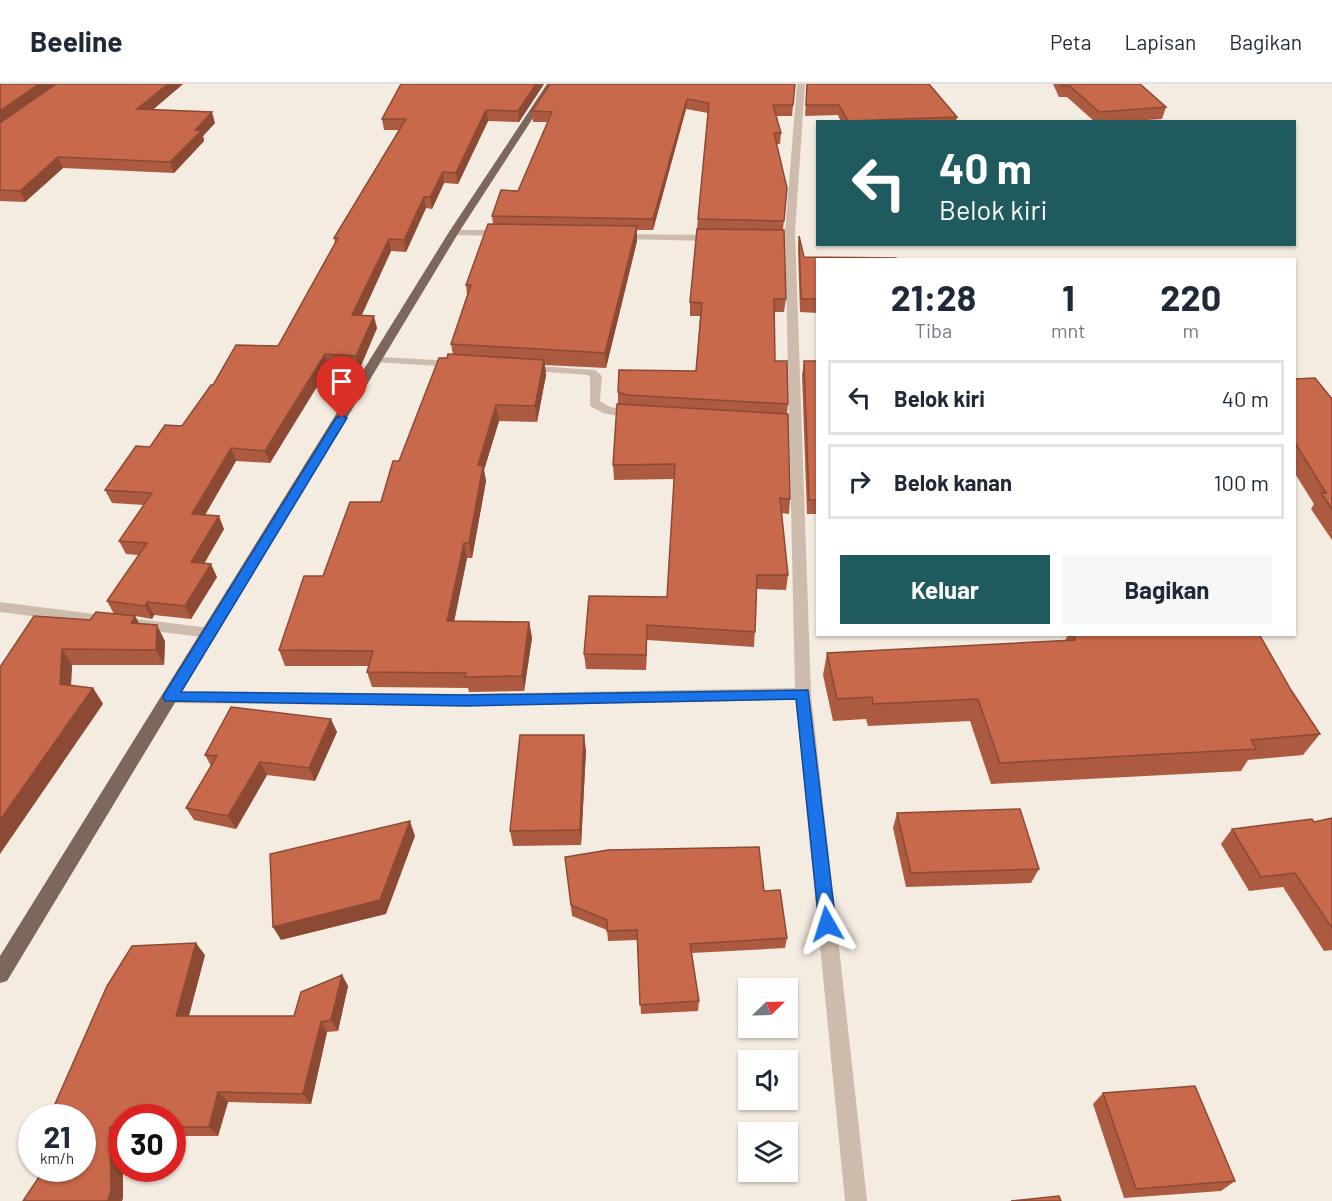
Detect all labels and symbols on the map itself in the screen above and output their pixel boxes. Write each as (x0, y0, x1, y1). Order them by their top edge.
pin (316, 356, 367, 418)
position arrow (795, 892, 859, 956)
north arrow (738, 978, 798, 1038)
speed limit sign: 30 (108, 1104, 186, 1182)

